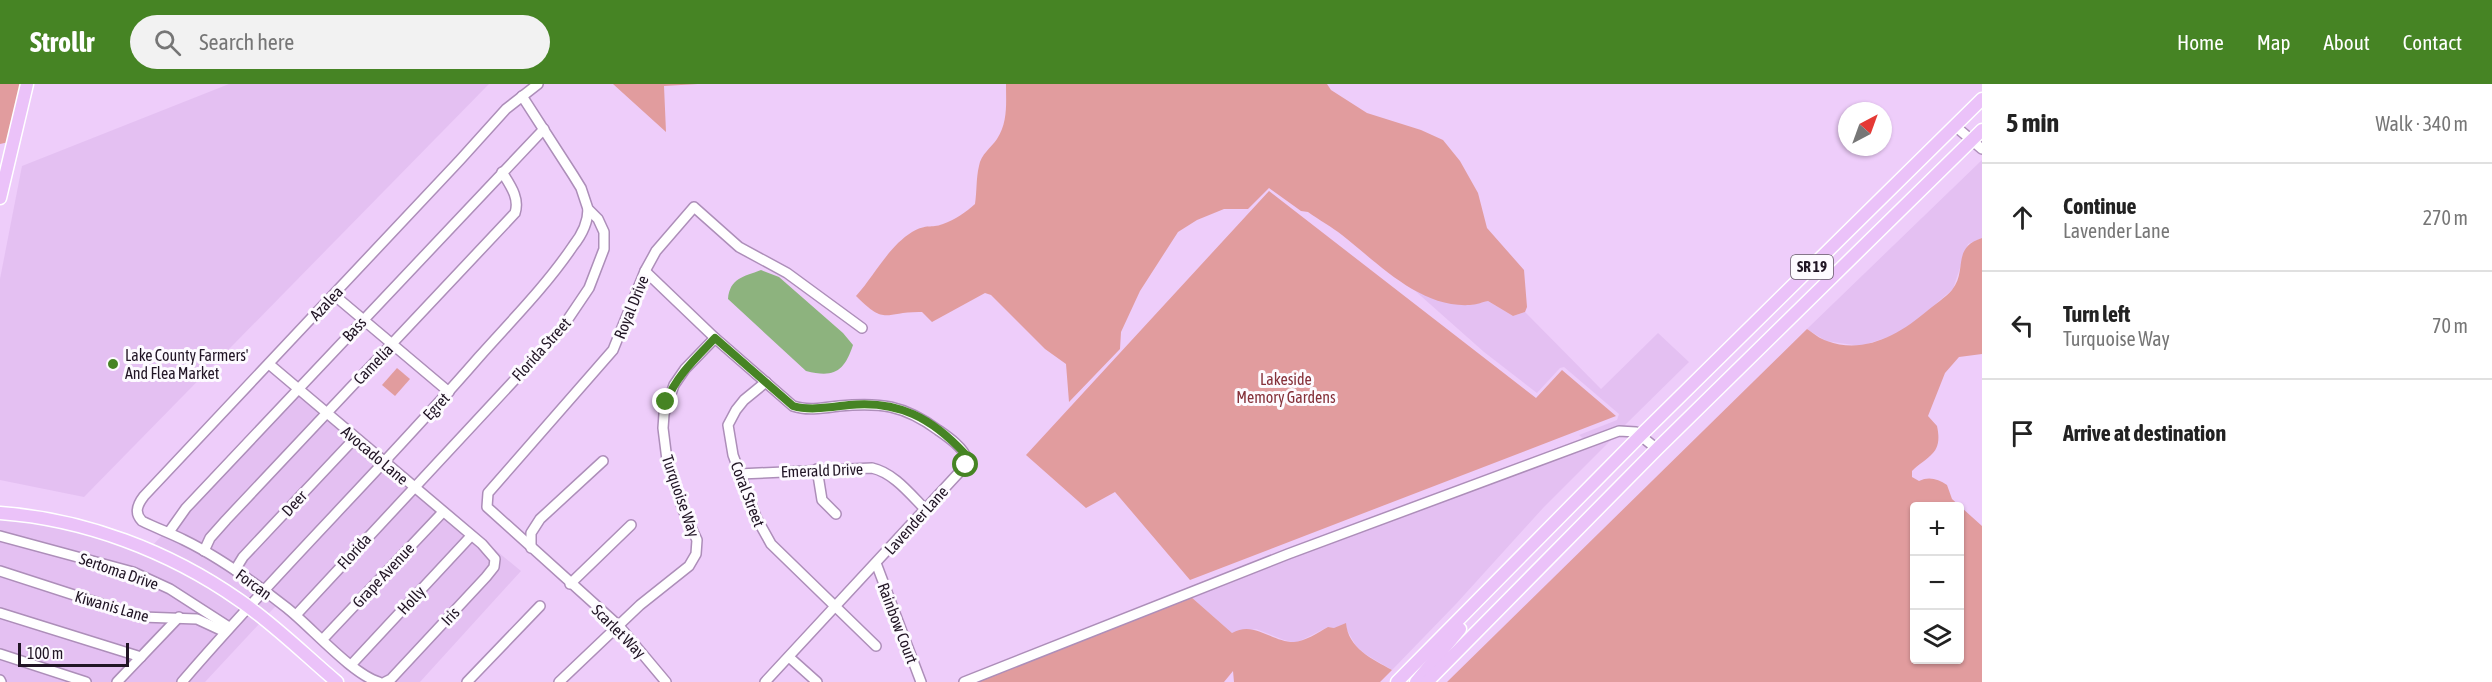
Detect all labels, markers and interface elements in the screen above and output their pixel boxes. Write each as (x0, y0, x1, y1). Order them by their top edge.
search box (130, 15, 550, 69)
text: Strollr (30, 26, 94, 58)
icon: search (151, 26, 184, 59)
text: Search here (199, 29, 294, 55)
text: Home (2177, 30, 2224, 54)
text: Map (2257, 30, 2291, 54)
text: About (2324, 30, 2370, 54)
text: Contact (2403, 30, 2462, 54)
north arrow (1838, 102, 1892, 156)
text: 5 min (2006, 108, 2059, 138)
text: Walk · 340 m (2376, 112, 2468, 135)
text: Continue (2063, 193, 2137, 219)
icon: ahead (2006, 201, 2039, 234)
text: 270 m (2423, 206, 2468, 229)
text: Lavender Lane (2063, 219, 2170, 242)
road number: SR 19 (1791, 255, 1833, 279)
street label: Royal Drive (610, 273, 653, 342)
street label: Azalea (306, 282, 346, 324)
text: Turn left (2063, 301, 2130, 327)
icon: left (2006, 309, 2039, 342)
street label: Bass (338, 313, 370, 345)
street label: Florida Street (508, 313, 574, 384)
text: 70 m (2432, 314, 2468, 337)
text: Turquoise Way (2063, 327, 2170, 350)
street label: Camelia (350, 340, 396, 388)
place label: Lake County Farmers' And Flea Market (125, 346, 249, 382)
marker: Lake County Farmers' And Flea Market (106, 357, 120, 371)
park label: Lakeside Memory Gardens (1236, 370, 1336, 407)
route end (652, 388, 678, 414)
street label: Egret (419, 389, 454, 424)
icon: arrive (2006, 417, 2039, 450)
text: Arrive at destination (2063, 420, 2226, 446)
street label: Avocado Lane (338, 422, 412, 488)
route start (952, 451, 978, 477)
street label: Turquoise Way (658, 453, 704, 540)
street label: Coral Street (727, 459, 769, 529)
street label: Emerald Drive (781, 460, 863, 480)
street label: Lavender Lane (881, 482, 951, 558)
street label: Deer (278, 486, 310, 519)
map controls (1910, 502, 1964, 664)
button: + (1910, 502, 1964, 556)
street label: Florida (333, 530, 375, 572)
street label: Grape Avenue (349, 539, 418, 612)
street label: Sertoma Drive (77, 549, 161, 593)
button: − (1910, 556, 1964, 610)
street label: Forcan (233, 565, 275, 603)
street label: Rainbow Court (874, 580, 922, 666)
street label: Holly (394, 582, 429, 618)
street label: Kiwanis Lane (73, 587, 151, 625)
street label: Scarlet Way (588, 601, 650, 662)
street label: Iris (437, 603, 463, 629)
button: layers (1910, 610, 1964, 664)
scale bar (18, 640, 129, 668)
text: 100 m (27, 644, 63, 662)

